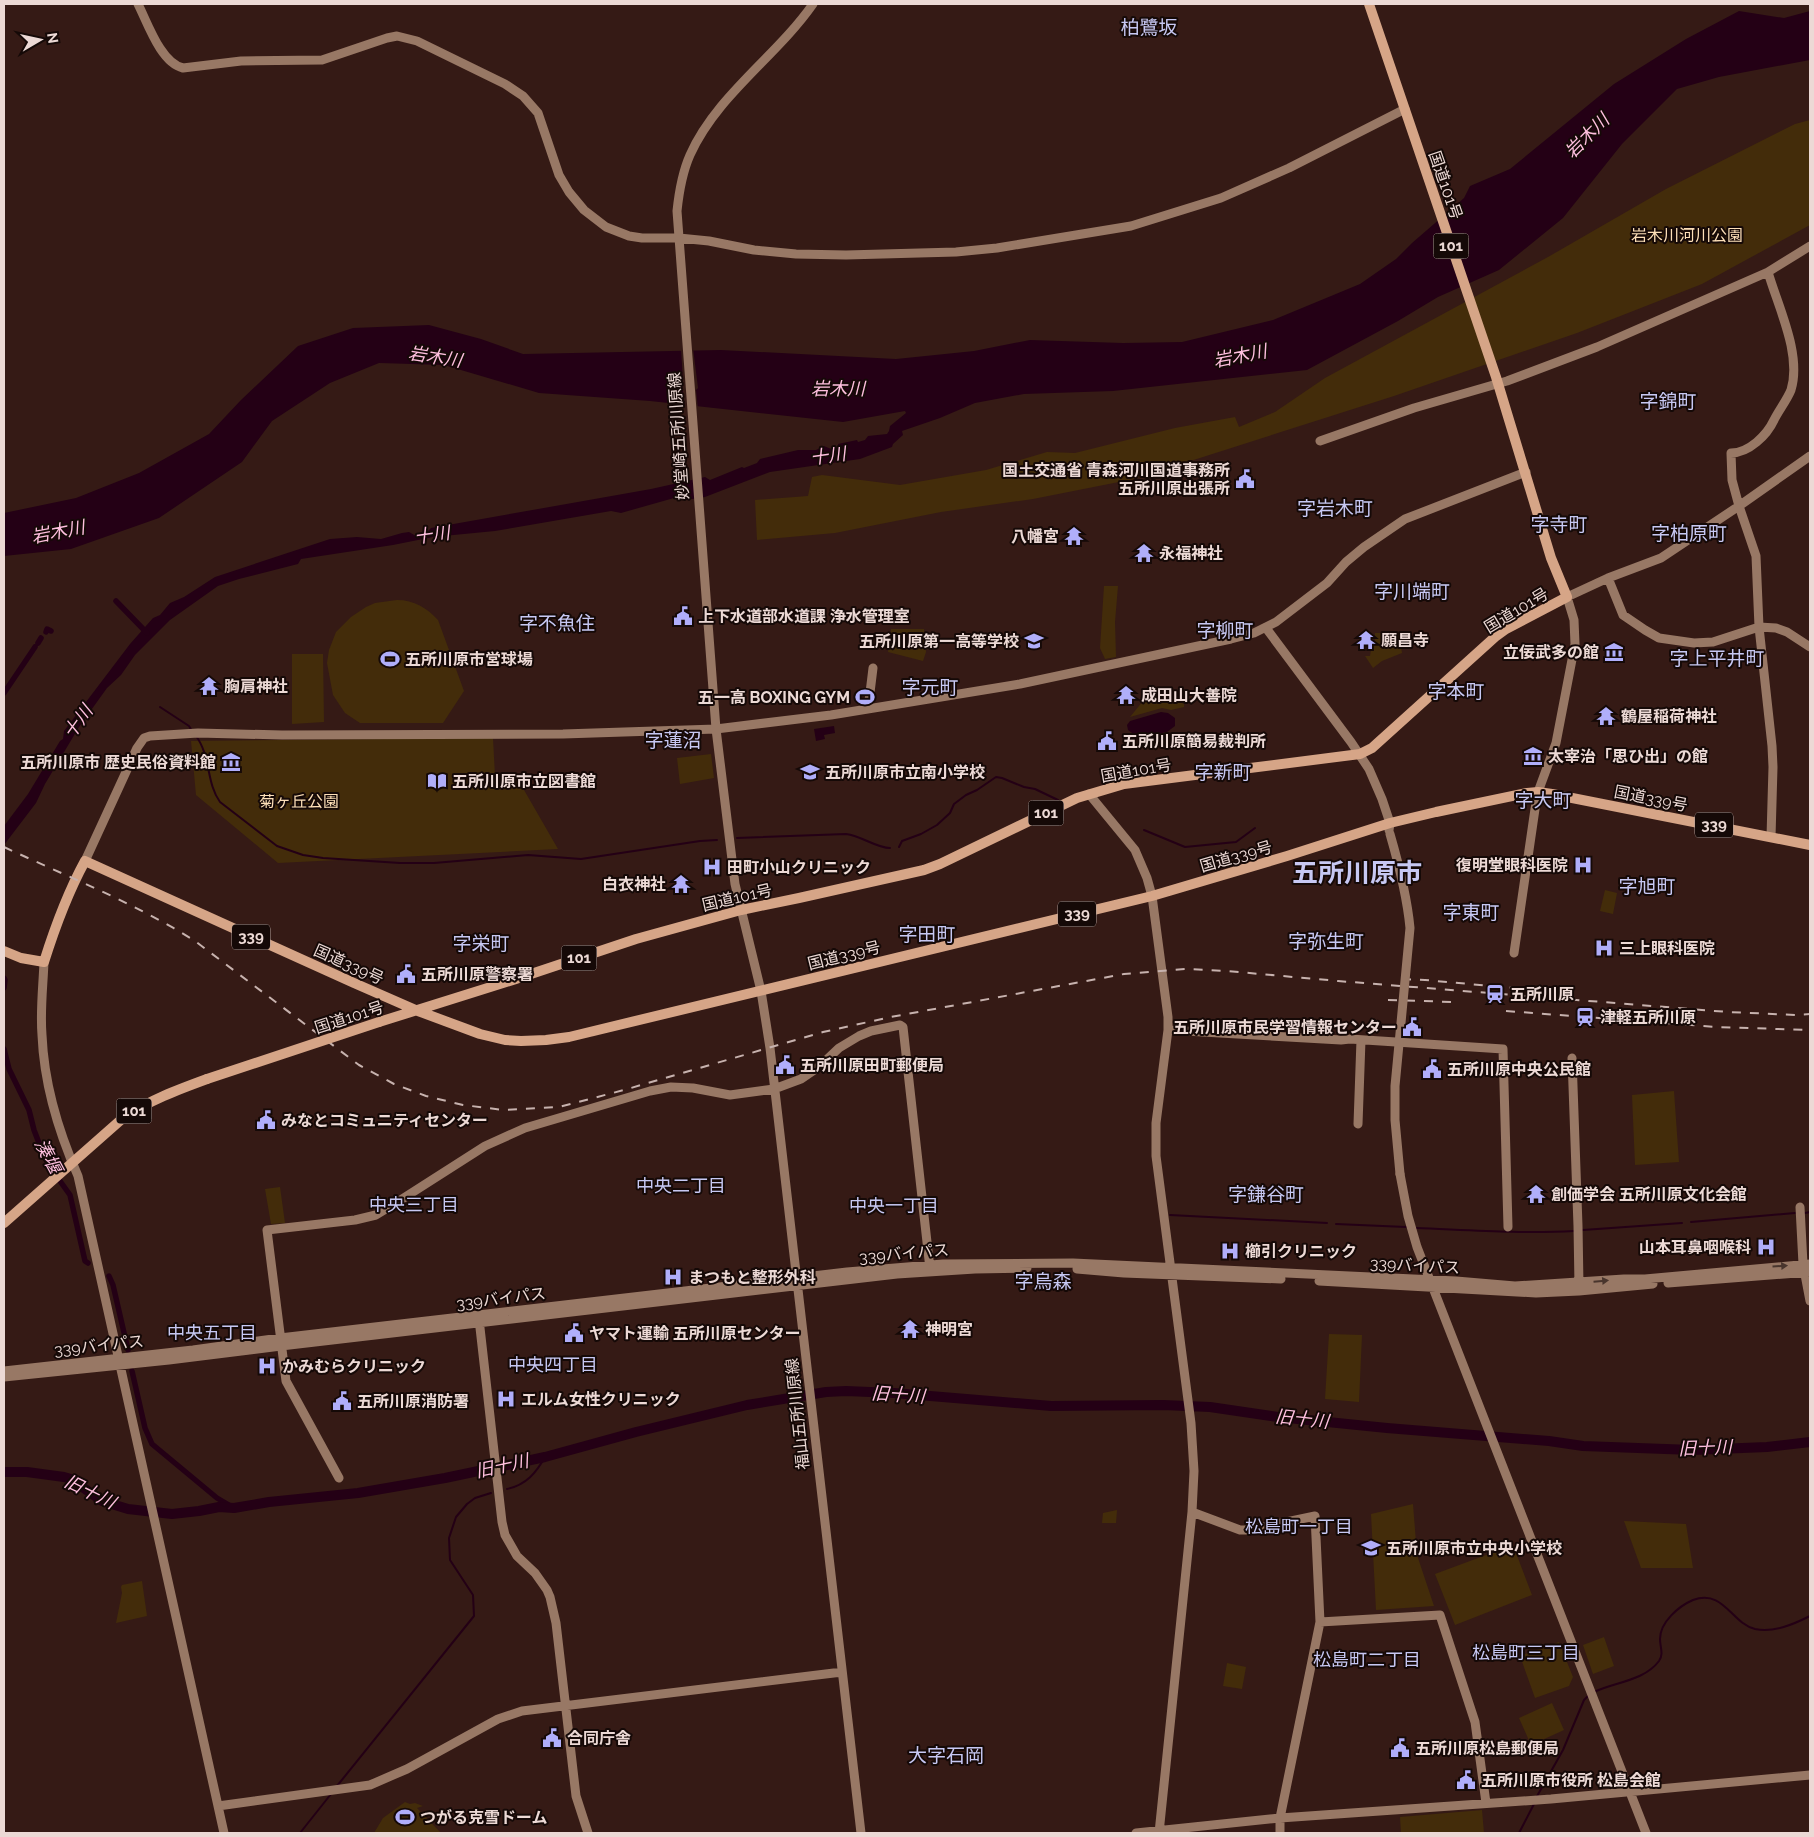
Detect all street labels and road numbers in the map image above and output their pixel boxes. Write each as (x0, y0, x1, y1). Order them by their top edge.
street label: 国道101号 (1425, 148, 1466, 222)
road number: 101 (1434, 234, 1468, 258)
street label: 妙堂崎五所川原線 (665, 371, 692, 500)
street label: 国道101号 (1481, 584, 1552, 637)
street label: 国道101号 (1099, 755, 1173, 786)
street label: 国道339号 (1613, 782, 1689, 815)
road number: 101 (1028, 800, 1064, 826)
road number: 339 (1695, 812, 1733, 838)
street label: 国道339号 (1198, 837, 1275, 876)
street label: 国道101号 (700, 880, 774, 915)
road number: 339 (1058, 902, 1096, 926)
road number: 339 (232, 924, 270, 950)
street label: 国道339号 (806, 937, 883, 974)
street label: 国道339号 (311, 941, 387, 988)
road number: 101 (562, 946, 596, 970)
street label: 国道101号 (312, 997, 386, 1038)
road number: 101 (116, 1098, 152, 1124)
street label: 339バイパス (858, 1240, 950, 1267)
street label: 339バイパス (1369, 1254, 1460, 1277)
street label: 339バイパス (455, 1284, 547, 1313)
street label: 339バイパス (53, 1331, 145, 1360)
street label: 福山五所川原線 (782, 1357, 813, 1471)

